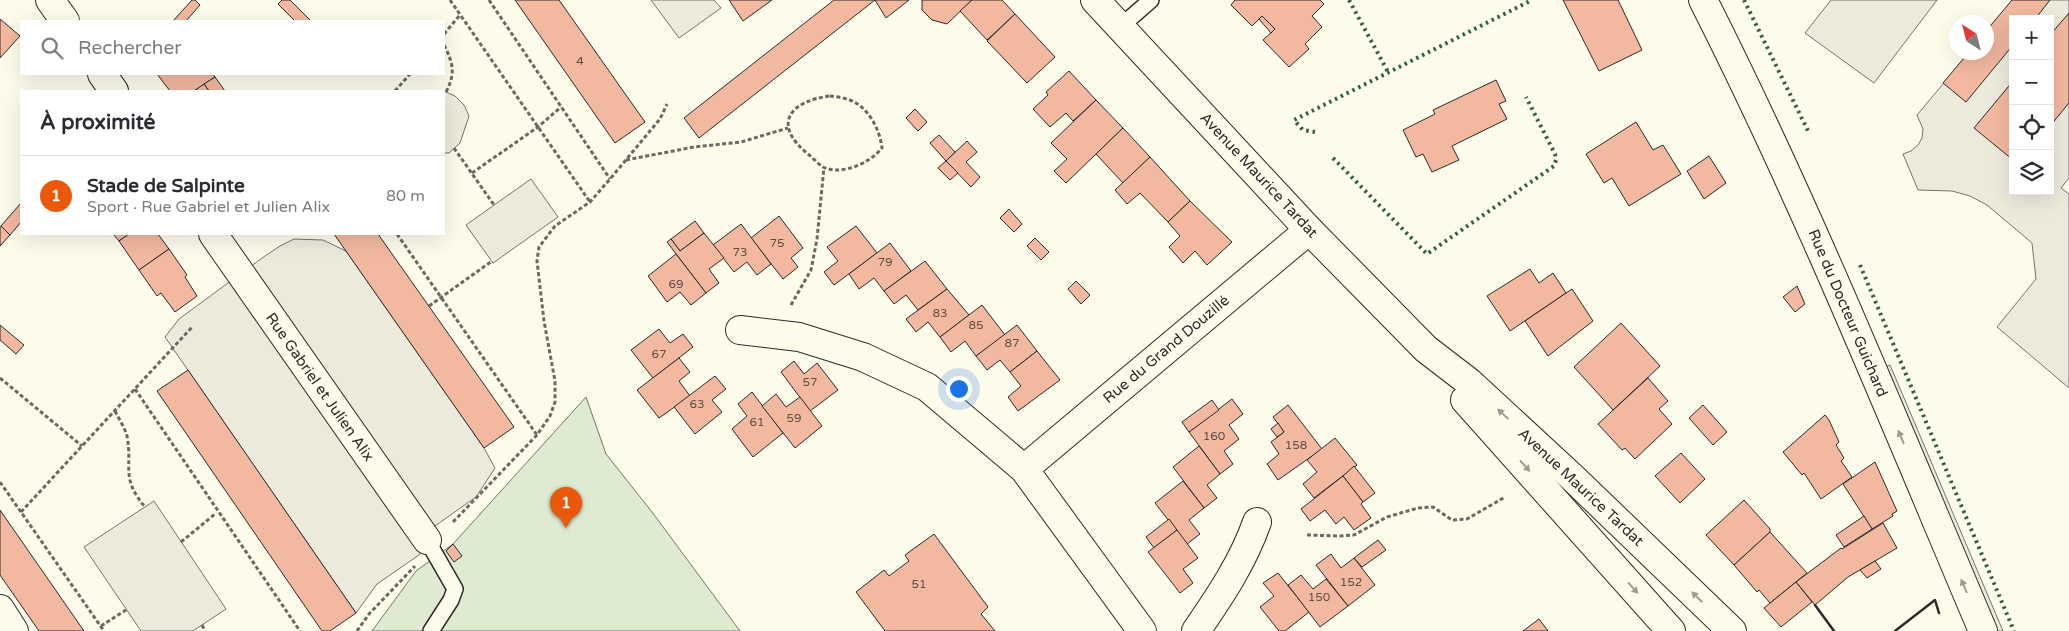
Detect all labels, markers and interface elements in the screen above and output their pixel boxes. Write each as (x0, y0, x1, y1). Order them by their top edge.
north arrow (1949, 15, 1994, 60)
map controls (2009, 15, 2054, 195)
button: + (2009, 15, 2054, 60)
search box (20, 20, 445, 75)
icon: search (38, 34, 66, 62)
text: Rechercher (78, 37, 181, 59)
house number: 4 (576, 54, 584, 68)
button: − (2009, 60, 2054, 105)
button: locate (2009, 105, 2054, 150)
street label: Avenue Maurice Tardat (1196, 109, 1322, 242)
text: À proximité (40, 110, 155, 135)
button: layers (2009, 150, 2054, 195)
text: Stade de Salpinte (87, 175, 245, 197)
text: 1 (51, 186, 61, 206)
text: 80 m (386, 186, 425, 206)
text: Sport · Rue Gabriel et Julien Alix (87, 197, 330, 217)
street label: Rue du Docteur Guichard (1804, 226, 1892, 400)
house number: 75 (769, 236, 785, 250)
house number: 73 (732, 245, 748, 259)
house number: 79 (877, 255, 893, 269)
house number: 69 (668, 277, 684, 291)
street label: Rue du Grand Douzillé (1099, 291, 1233, 407)
house number: 83 (932, 306, 948, 320)
street label: Rue Gabriel et Julien Alix (262, 309, 378, 465)
house number: 85 (968, 318, 984, 332)
house number: 87 (1004, 336, 1020, 350)
house number: 67 (651, 347, 667, 361)
house number: 57 (802, 375, 818, 389)
your location (946, 376, 972, 402)
house number: 63 (689, 397, 705, 411)
one-way arrow (1496, 408, 1509, 419)
house number: 59 (786, 411, 802, 425)
house number: 61 (749, 415, 765, 429)
street label: Avenue Maurice Tardat (1515, 424, 1648, 550)
house number: 160 (1203, 429, 1226, 443)
one-way arrow (1896, 430, 1904, 444)
house number: 158 (1285, 438, 1307, 452)
one-way arrow (1519, 460, 1530, 473)
pin: 1 (550, 487, 582, 528)
house number: 152 (1340, 575, 1362, 589)
house number: 51 (911, 577, 927, 591)
one-way arrow (1960, 579, 1968, 593)
one-way arrow (1627, 581, 1639, 593)
house number: 150 (1308, 590, 1331, 604)
one-way arrow (1692, 591, 1704, 603)

